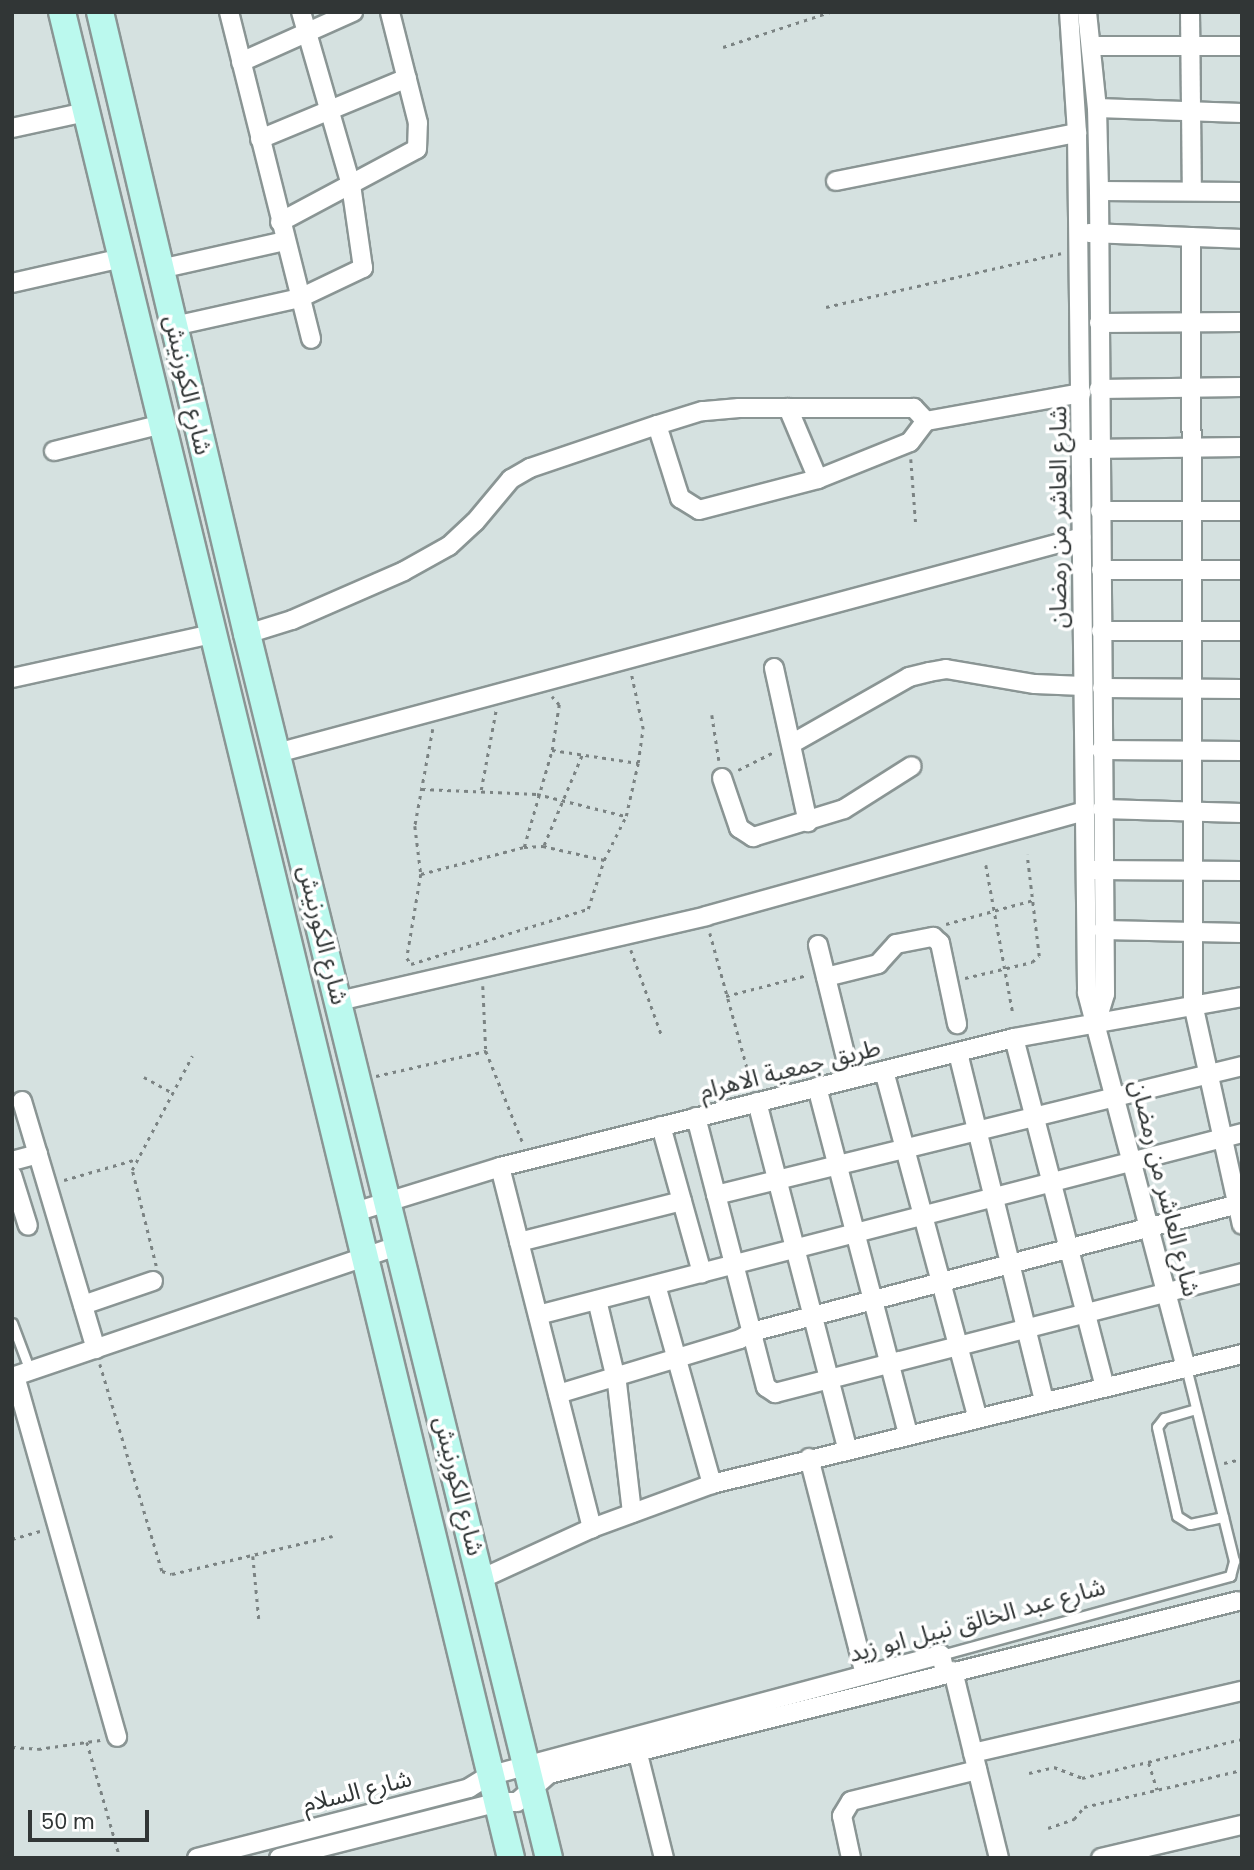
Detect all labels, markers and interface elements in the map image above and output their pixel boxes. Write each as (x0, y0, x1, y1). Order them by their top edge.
street label: شارع الكورنيش (158, 312, 218, 458)
street label: شارع العاشر من رمضان (1044, 406, 1072, 628)
street label: شارع الكورنيش (292, 862, 354, 1008)
street label: طريق جمعية الاهرام (697, 1033, 883, 1105)
street label: شارع العاشر من رمضان (1124, 1077, 1206, 1299)
street label: شارع الكورنيش (428, 1413, 490, 1559)
street label: شارع عبد الخالق نبيل ابو زيد (846, 1572, 1108, 1668)
street label: شارع السلام (299, 1764, 415, 1818)
scale bar (32, 1797, 152, 1841)
text: 50 m (41, 1807, 95, 1836)

